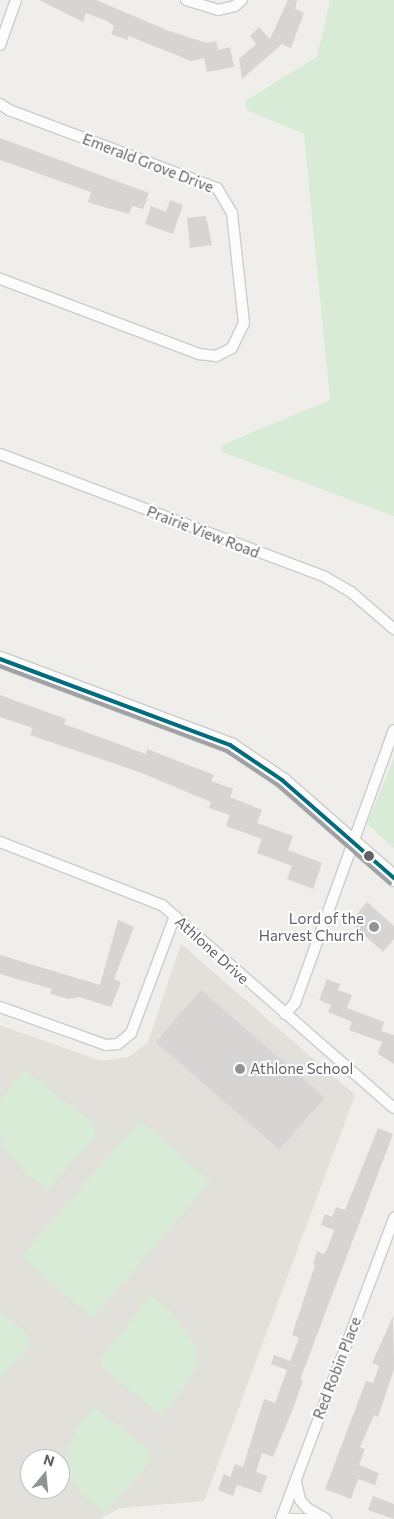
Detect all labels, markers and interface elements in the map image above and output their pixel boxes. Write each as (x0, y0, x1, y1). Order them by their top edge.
street label: Emerald Grove Drive (80, 130, 216, 196)
street label: Prairie View Road (144, 502, 262, 562)
unlabelled marker (364, 851, 374, 861)
place label: Lord of the Harvest Church (259, 909, 364, 944)
street label: Athlone Drive (171, 912, 253, 988)
marker: Lord of the Harvest Church (368, 921, 380, 933)
place label: Athlone School (250, 1060, 353, 1078)
marker: Athlone School (234, 1063, 246, 1075)
street label: Red Robin Place (309, 1314, 365, 1422)
north arrow (20, 1449, 70, 1499)
text: N (42, 1450, 57, 1470)

